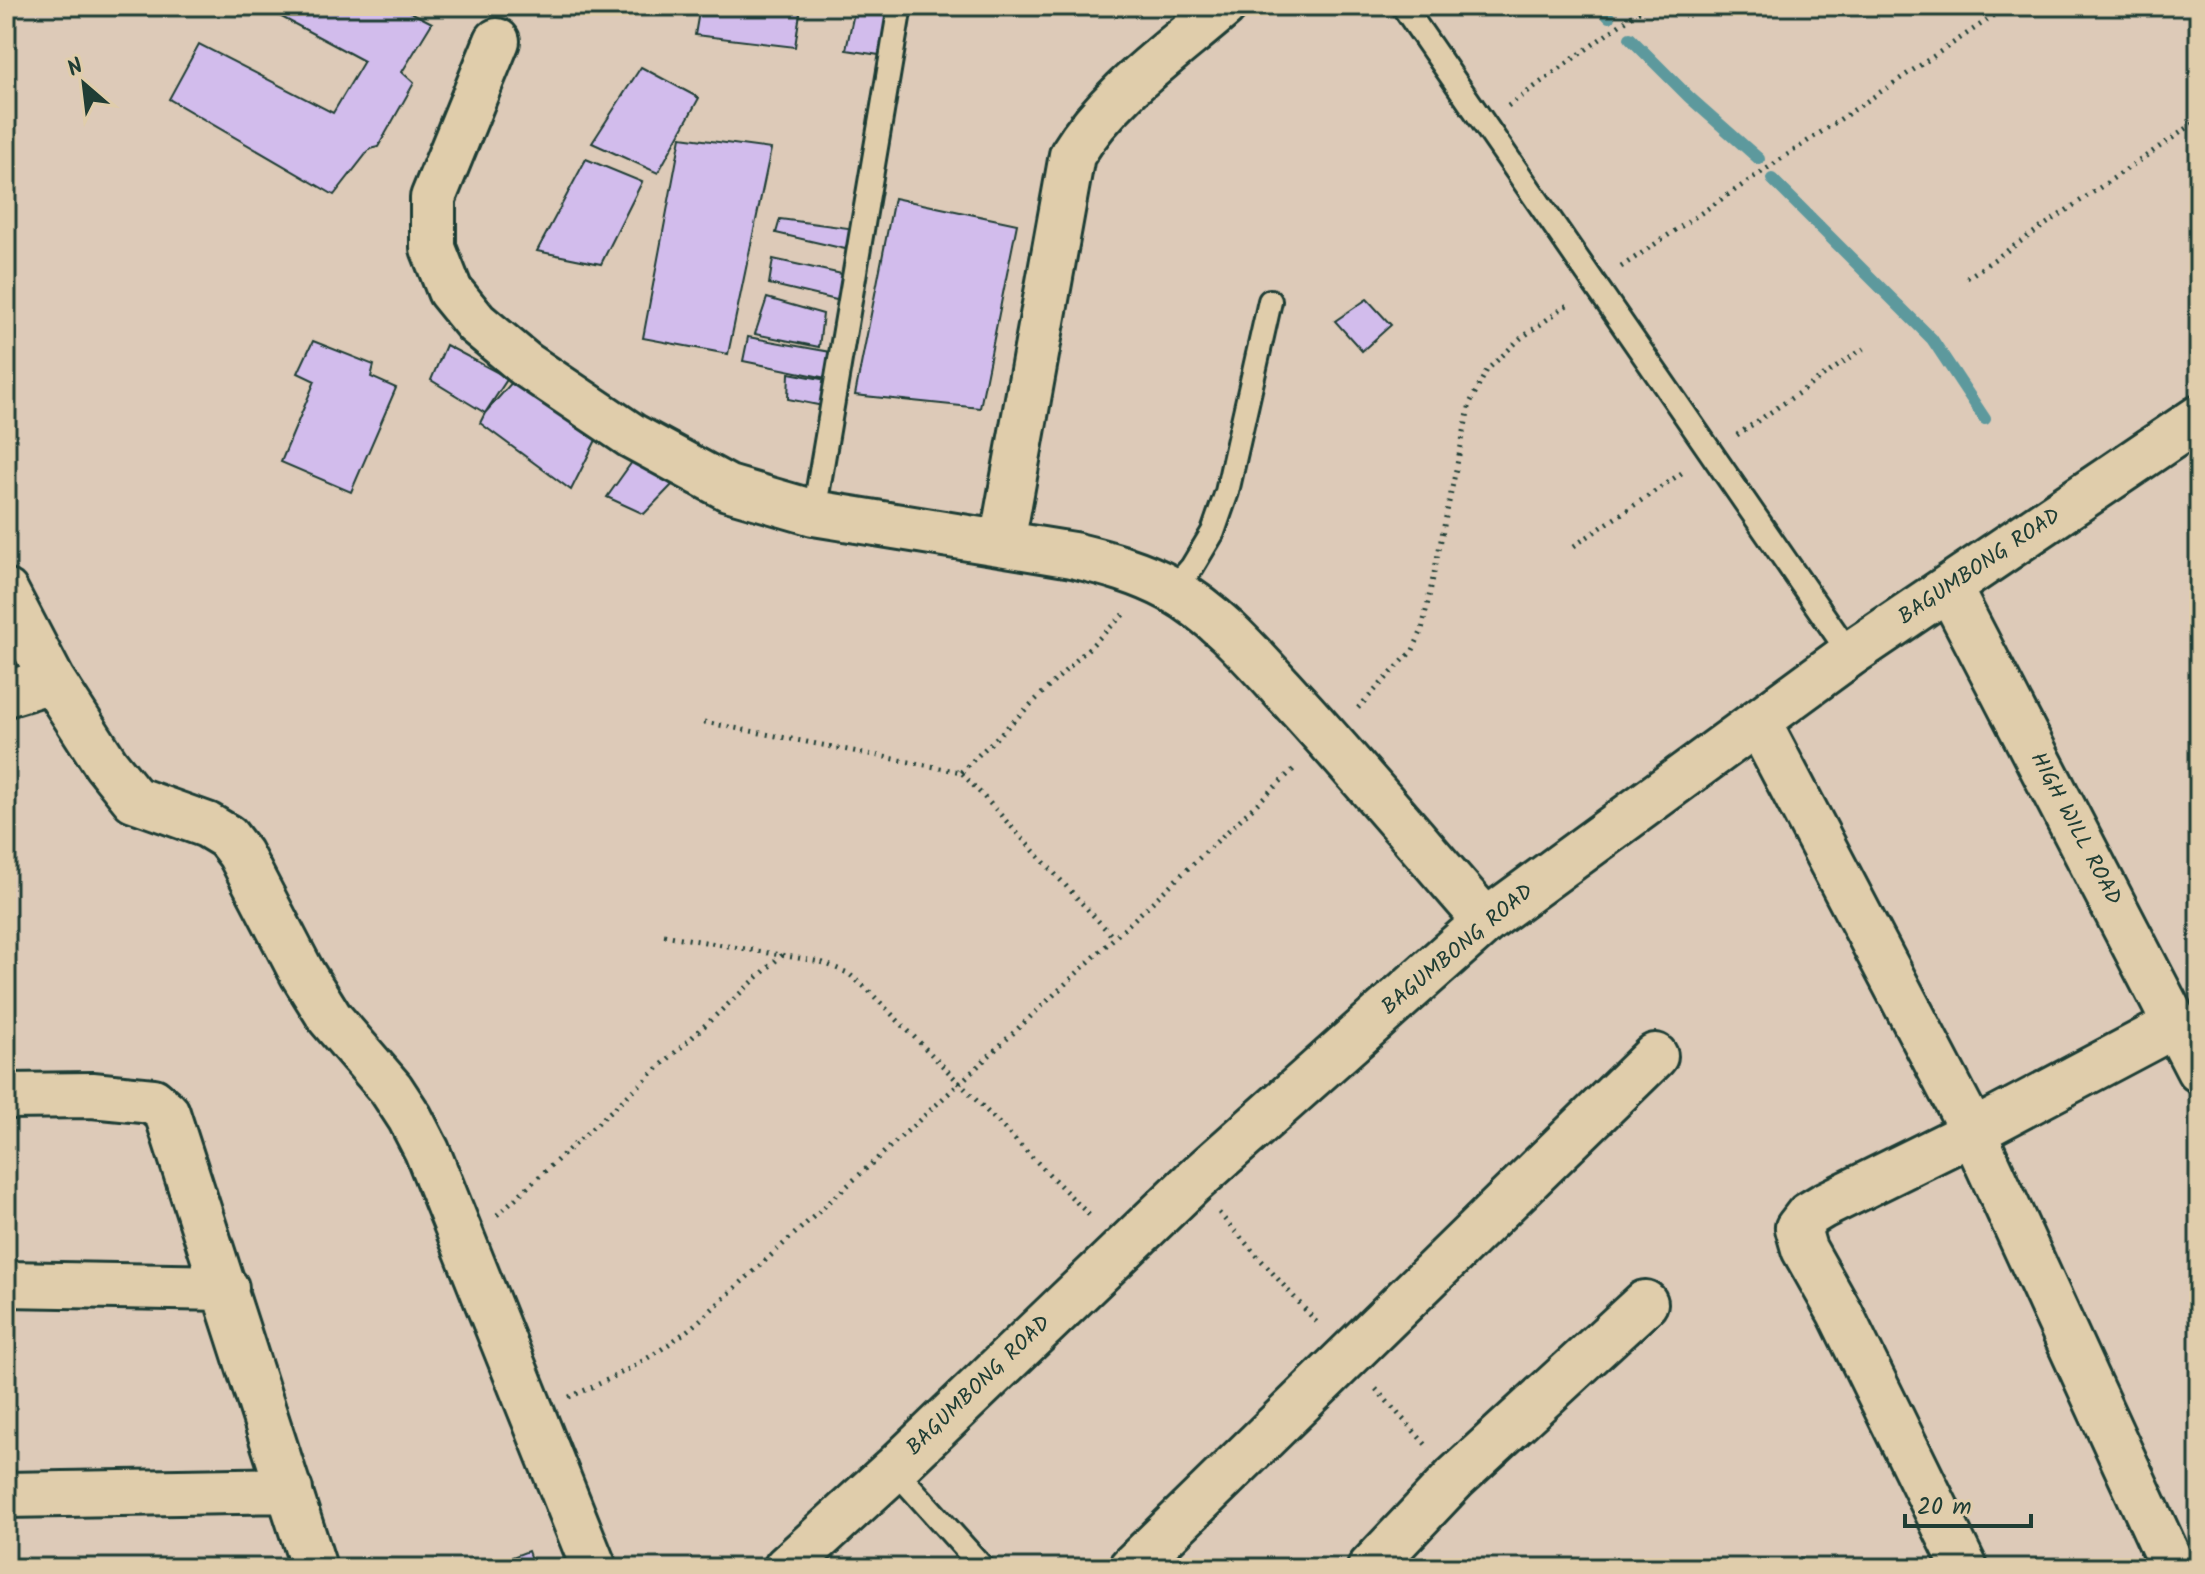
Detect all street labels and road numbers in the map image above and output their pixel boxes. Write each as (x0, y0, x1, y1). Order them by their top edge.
street label: BAGUMBONG ROAD (1891, 499, 2069, 635)
street label: HIGH WILL ROAD (2020, 746, 2130, 912)
street label: BAGUMBONG ROAD (1374, 876, 1542, 1024)
street label: BAGUMBONG ROAD (899, 1307, 1059, 1465)

